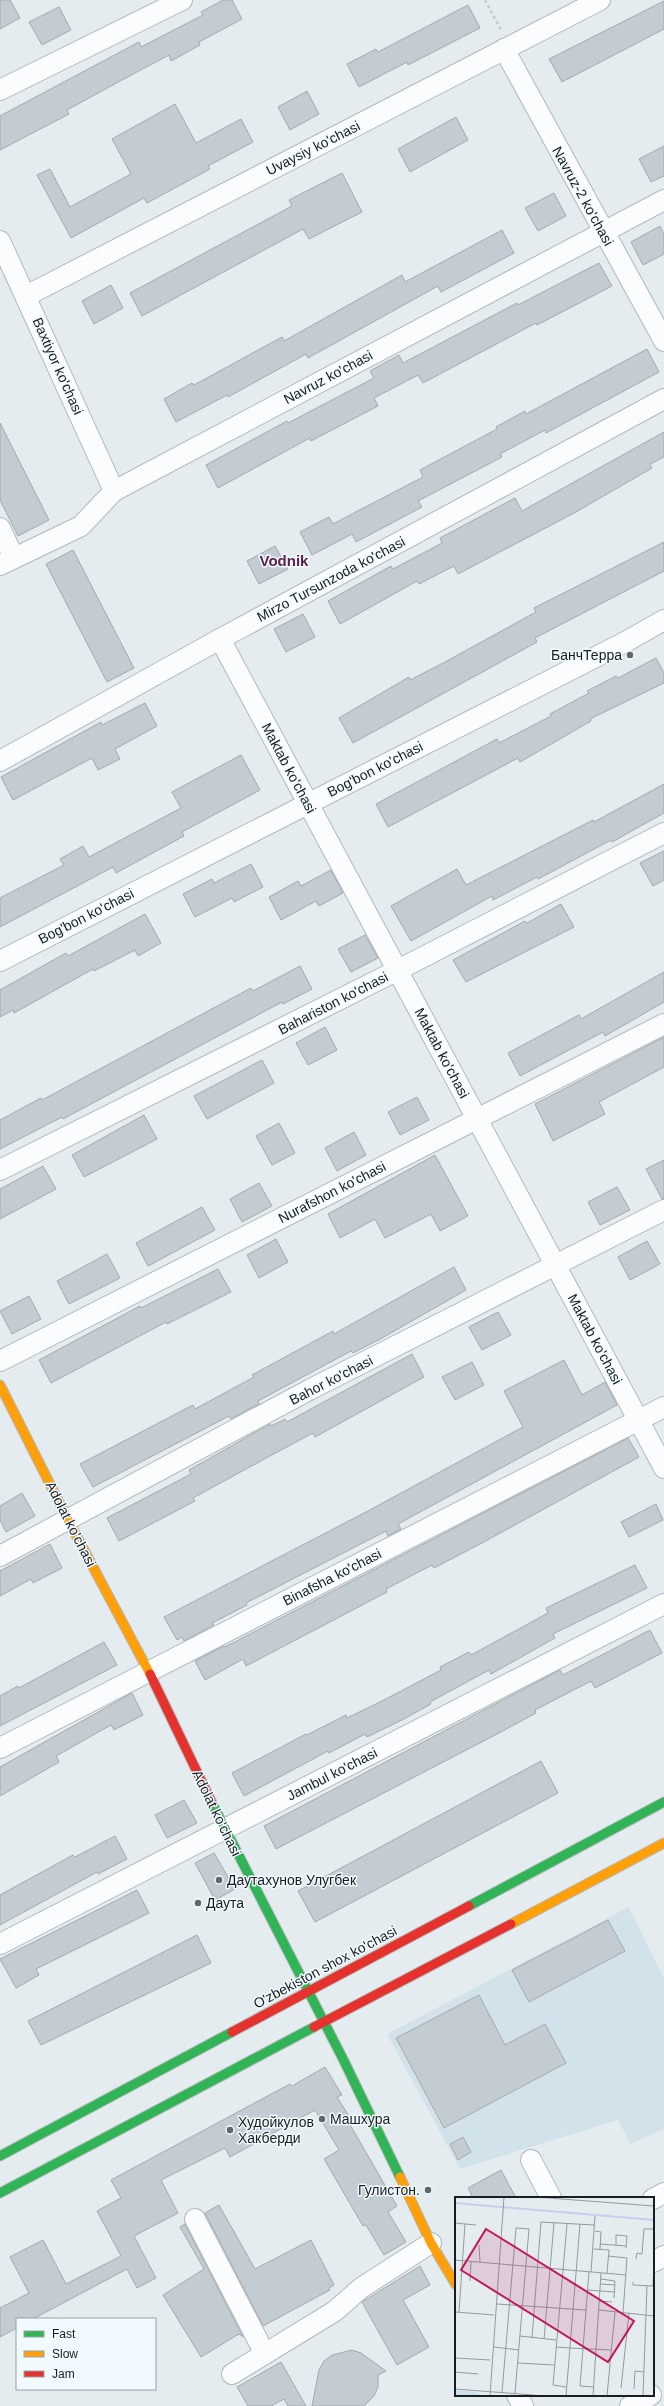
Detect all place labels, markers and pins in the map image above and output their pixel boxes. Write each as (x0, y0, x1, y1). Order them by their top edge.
place label: БанчТерра (551, 647, 622, 663)
marker: БанчТерра (625, 650, 635, 660)
place label: Даутахунов Улугбек (227, 1872, 357, 1888)
marker: Даутахунов Улугбек (214, 1875, 224, 1885)
place label: Даута (206, 1895, 244, 1911)
marker: Даута (193, 1898, 203, 1908)
place label: Машхура (330, 2111, 390, 2127)
place label: Худойкулов Хакберди (238, 2114, 314, 2146)
marker: Машхура (317, 2114, 327, 2124)
marker: Худойкулов Хакберди (225, 2125, 235, 2135)
place label: Гулистон. (358, 2182, 420, 2198)
marker: Гулистон. (423, 2185, 433, 2195)

